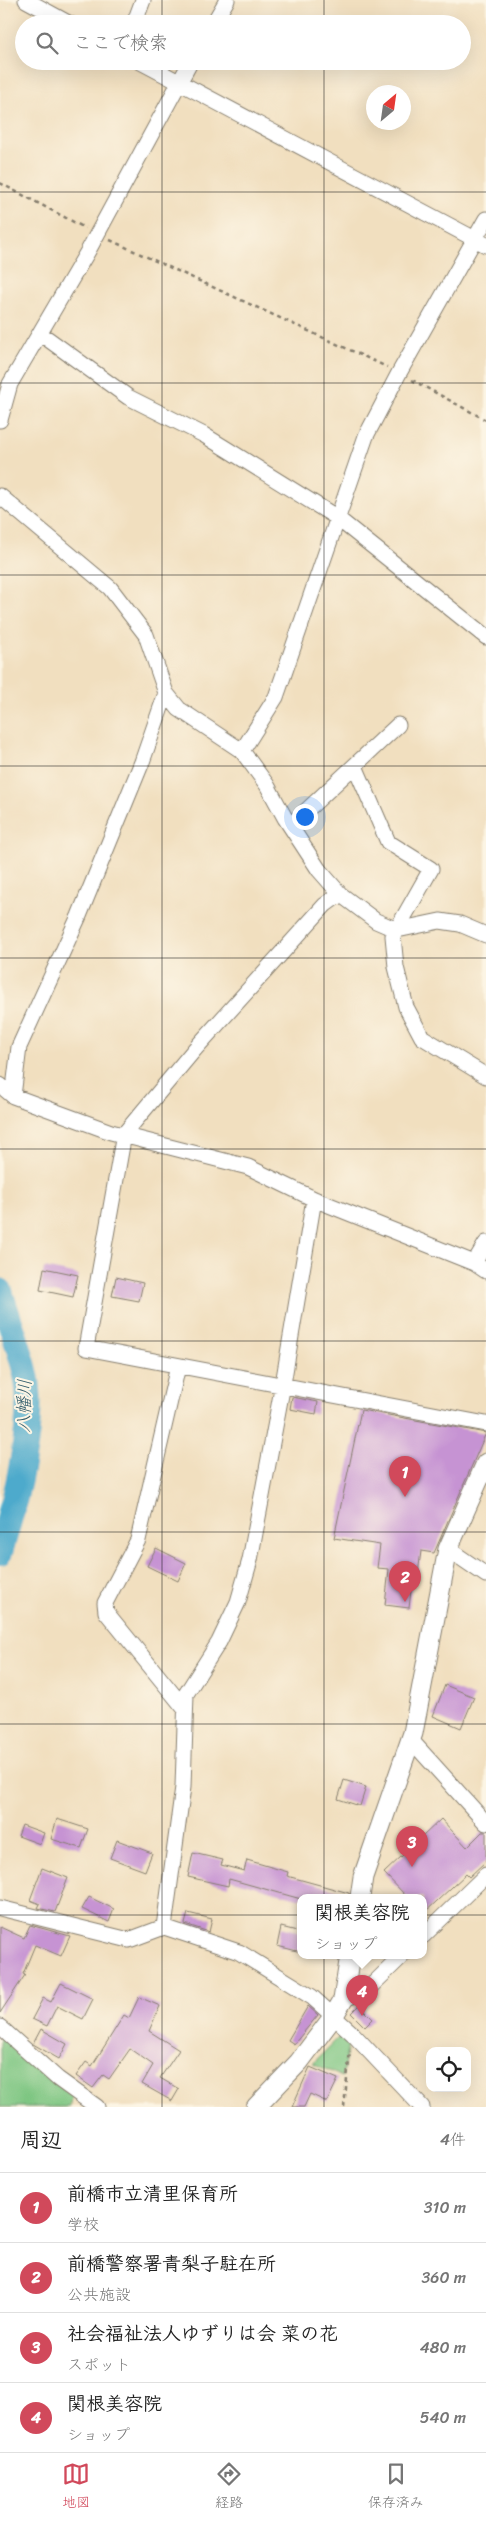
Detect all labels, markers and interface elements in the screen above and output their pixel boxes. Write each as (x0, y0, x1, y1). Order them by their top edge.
search box (15, 15, 471, 70)
text: ここで検索 (73, 26, 168, 59)
icon: search (33, 29, 61, 57)
north arrow (366, 85, 411, 130)
your location (292, 804, 318, 830)
water label: 八幡川 (8, 1379, 40, 1433)
pin: 1 (389, 1456, 421, 1497)
pin: 2 (389, 1561, 421, 1602)
pin: 3 (396, 1826, 428, 1867)
popup (297, 1894, 427, 1959)
text: 関根美容院 (314, 1896, 410, 1929)
text: ショップ (314, 1929, 378, 1958)
pin: 4 (346, 1975, 378, 2016)
map controls (426, 2047, 471, 2092)
button: locate (426, 2047, 471, 2092)
text: 周辺 (20, 2121, 62, 2159)
text: 4件 (440, 2125, 466, 2154)
text: 前橋市立清里保育所 (67, 2177, 238, 2210)
text: 1 (33, 2193, 39, 2222)
text: 310 m (424, 2193, 466, 2222)
text: 学校 (67, 2210, 99, 2239)
text: 前橋警察署青梨子駐在所 (67, 2247, 276, 2280)
text: 2 (31, 2263, 41, 2292)
text: 360 m (422, 2263, 466, 2292)
text: 公共施設 (67, 2280, 131, 2309)
text: 社会福祉法人ゆずりは会 菜の花 (67, 2317, 338, 2350)
text: 3 (32, 2333, 40, 2362)
text: 480 m (420, 2333, 466, 2362)
text: スポット (67, 2350, 131, 2379)
text: 関根美容院 (67, 2387, 162, 2420)
text: 4 (31, 2403, 41, 2432)
text: 540 m (420, 2403, 466, 2432)
text: ショップ (67, 2420, 130, 2449)
tab: 地図 (62, 2460, 90, 2515)
tab: 経路 (215, 2460, 243, 2515)
tab: 保存済み (368, 2460, 424, 2515)

